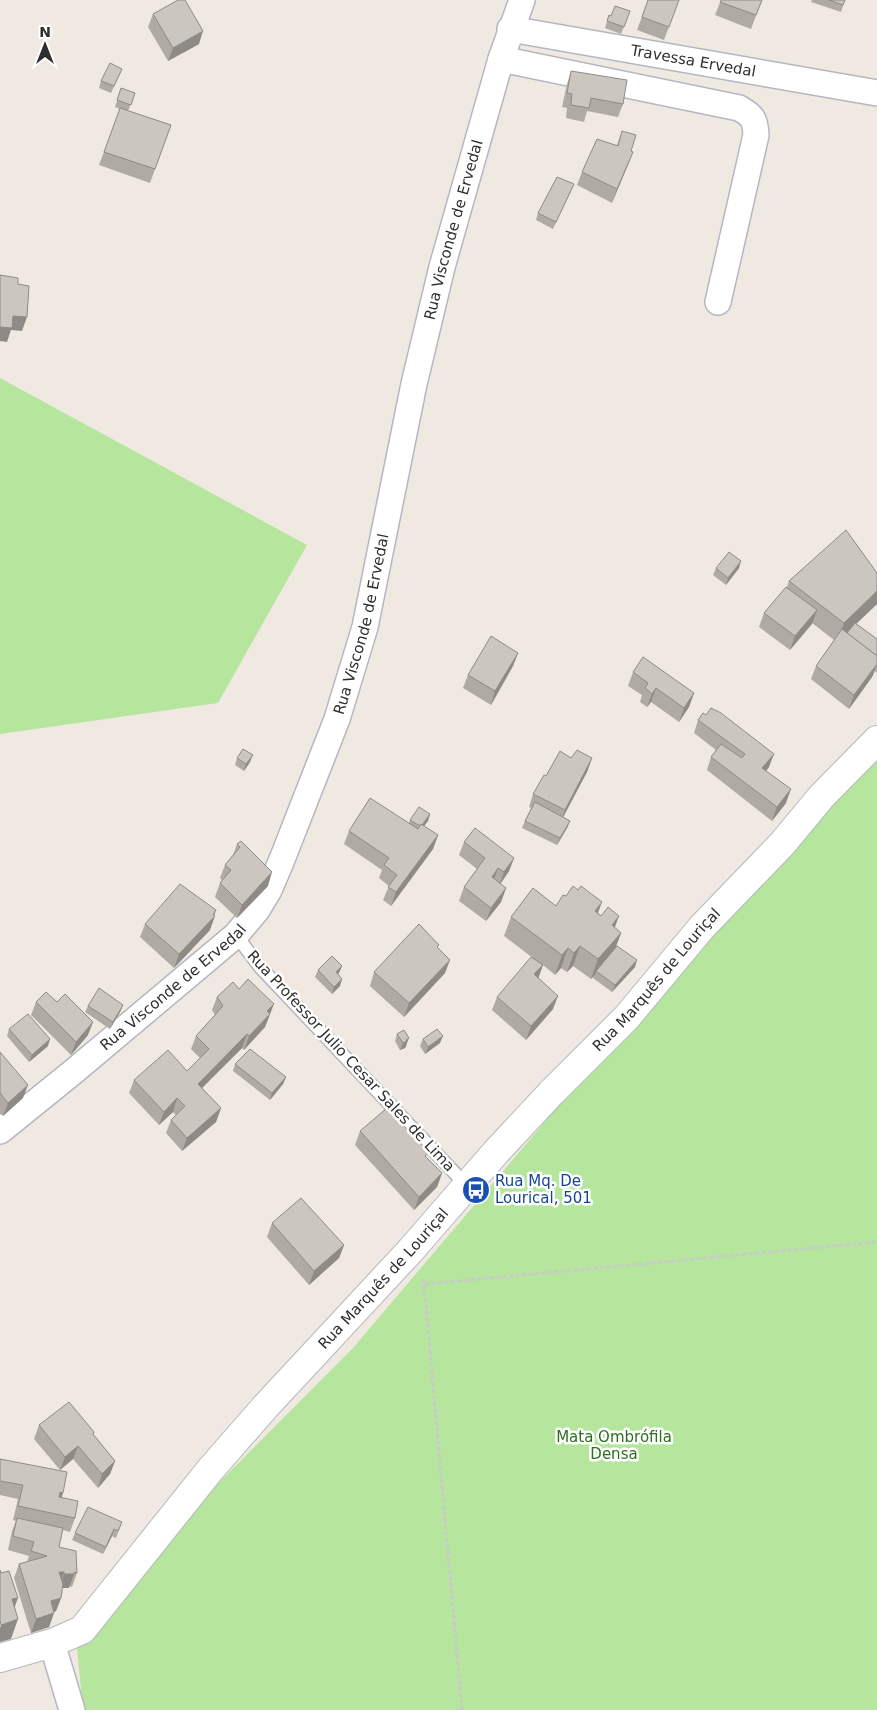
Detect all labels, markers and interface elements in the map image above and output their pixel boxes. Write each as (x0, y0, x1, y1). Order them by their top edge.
north arrow (20, 20, 70, 70)
text: N (39, 24, 51, 40)
street label: Travessa Ervedal (628, 41, 757, 81)
street label: Rua Visconde de Ervedal (421, 138, 487, 322)
street label: Rua Visconde de Ervedal (330, 532, 393, 717)
street label: Rua Marquês de Louriçal (589, 905, 724, 1055)
street label: Rua Visconde de Ervedal (96, 921, 250, 1054)
street label: Rua Professor Julio Cesar Sales de Lima (244, 947, 458, 1175)
place label: Rua Mq. De Lourical, 501 (495, 1172, 592, 1207)
bus stop icon: Rua Mq. De Lourical, 501 (461, 1175, 491, 1205)
street label: Rua Marquês de Louriçal (315, 1204, 452, 1353)
park label: Mata Ombrófila Densa (556, 1428, 672, 1463)

